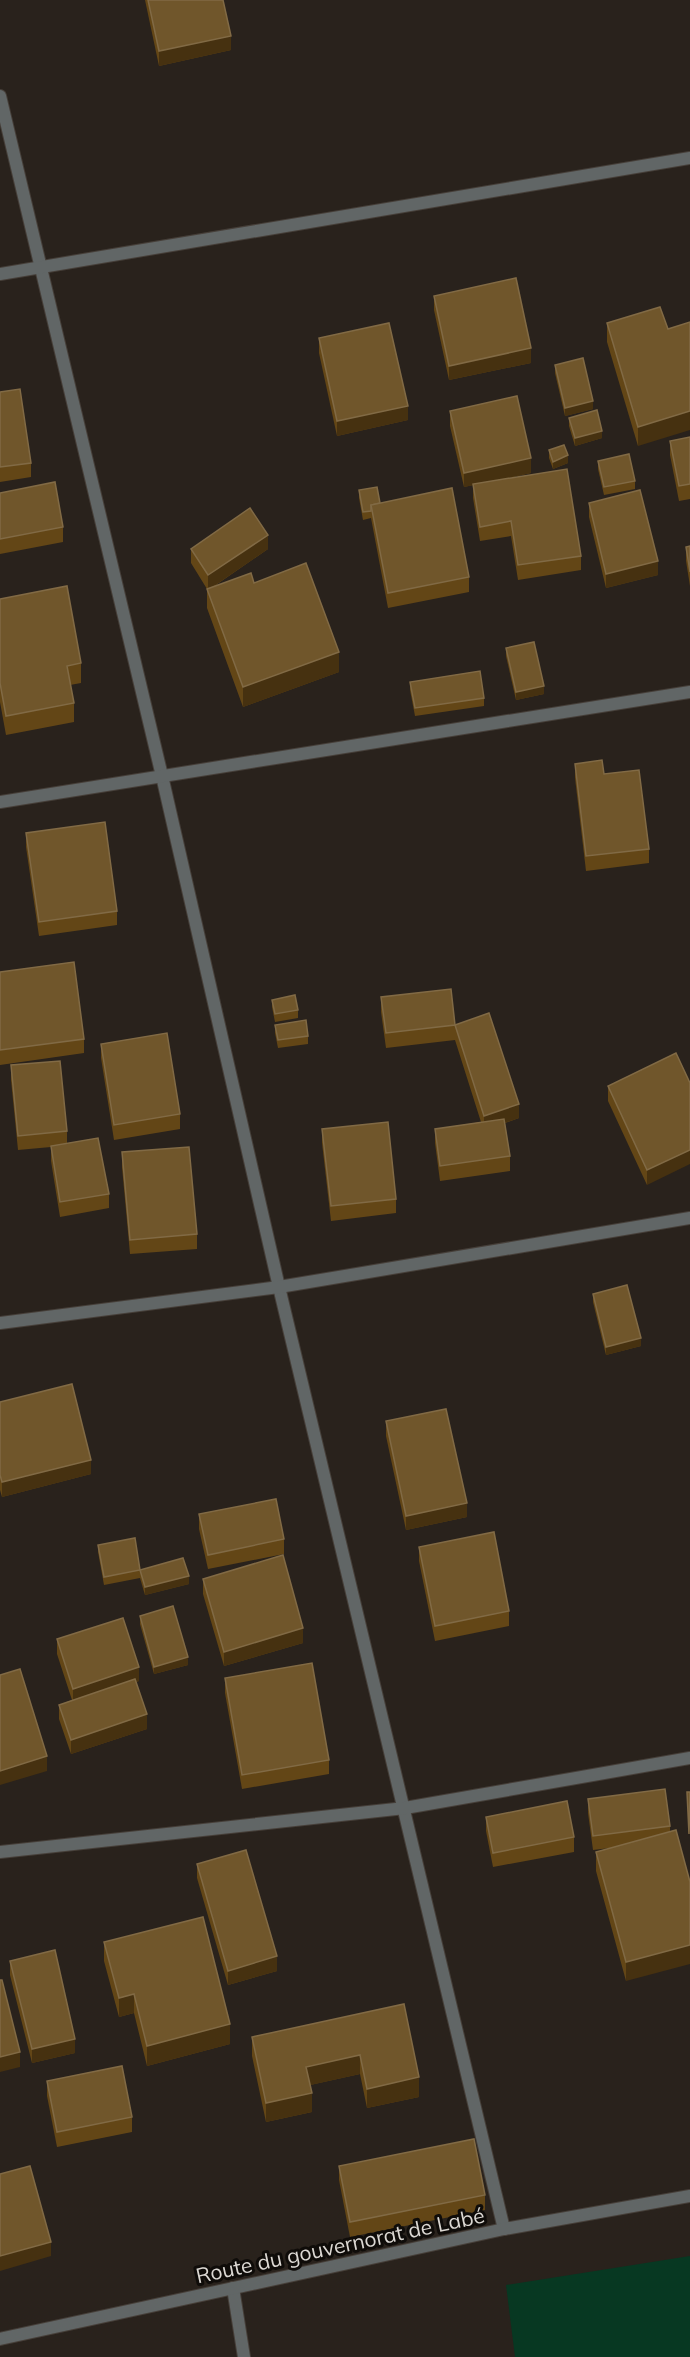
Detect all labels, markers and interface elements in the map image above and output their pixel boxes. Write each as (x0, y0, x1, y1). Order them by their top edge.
street label: Route du gouvernorat de Labé (193, 2202, 487, 2288)

